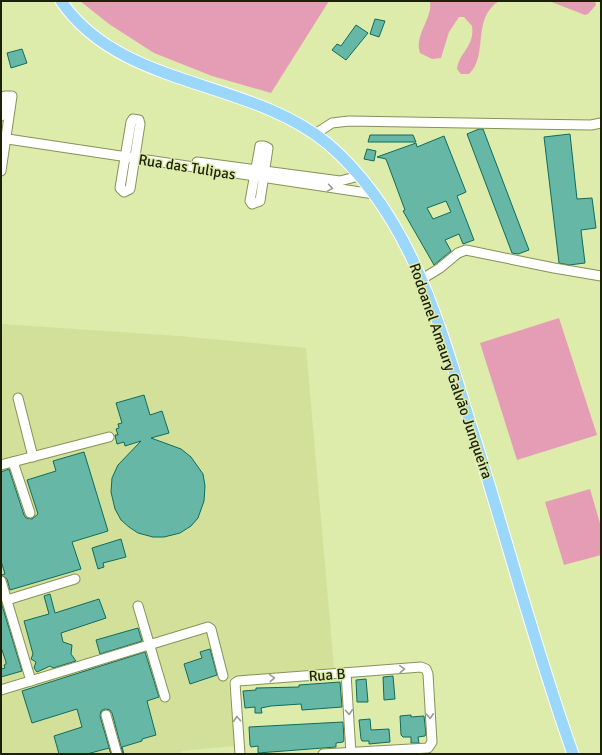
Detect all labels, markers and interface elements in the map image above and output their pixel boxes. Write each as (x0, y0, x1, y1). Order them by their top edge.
street label: Rua das Tulipas (137, 150, 237, 184)
one-way arrow (327, 183, 333, 192)
street label: Rodoanel Amaury Galvão Junqueira (405, 261, 497, 481)
street label: Rua B (308, 665, 346, 685)
one-way arrow (399, 665, 405, 674)
one-way arrow (269, 674, 275, 683)
one-way arrow (344, 709, 353, 715)
one-way arrow (426, 713, 435, 719)
one-way arrow (233, 716, 242, 722)

